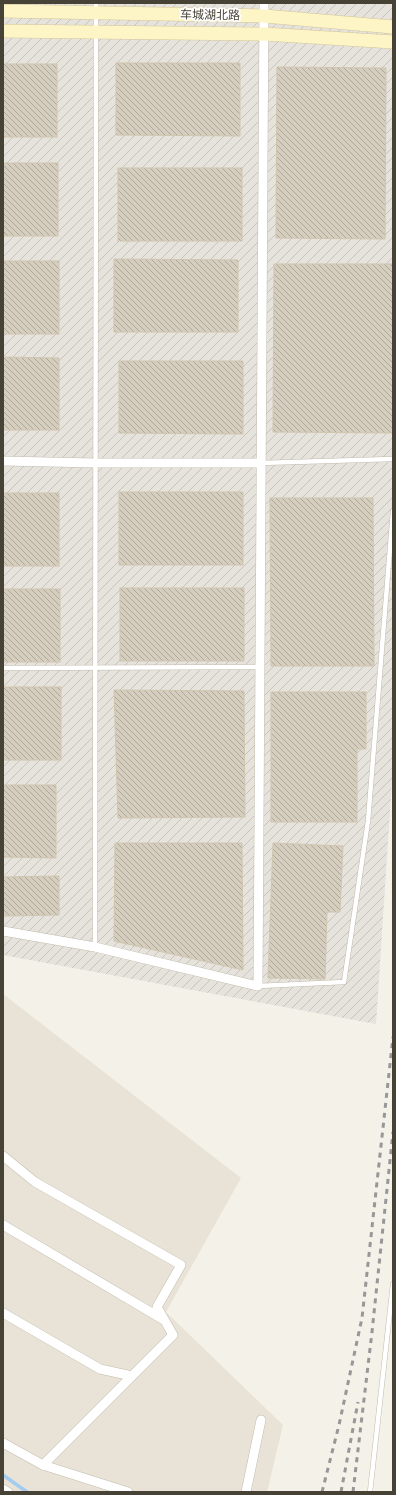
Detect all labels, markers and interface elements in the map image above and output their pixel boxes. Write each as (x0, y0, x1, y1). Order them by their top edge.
street label: 车城湖北路 (180, 7, 240, 23)

